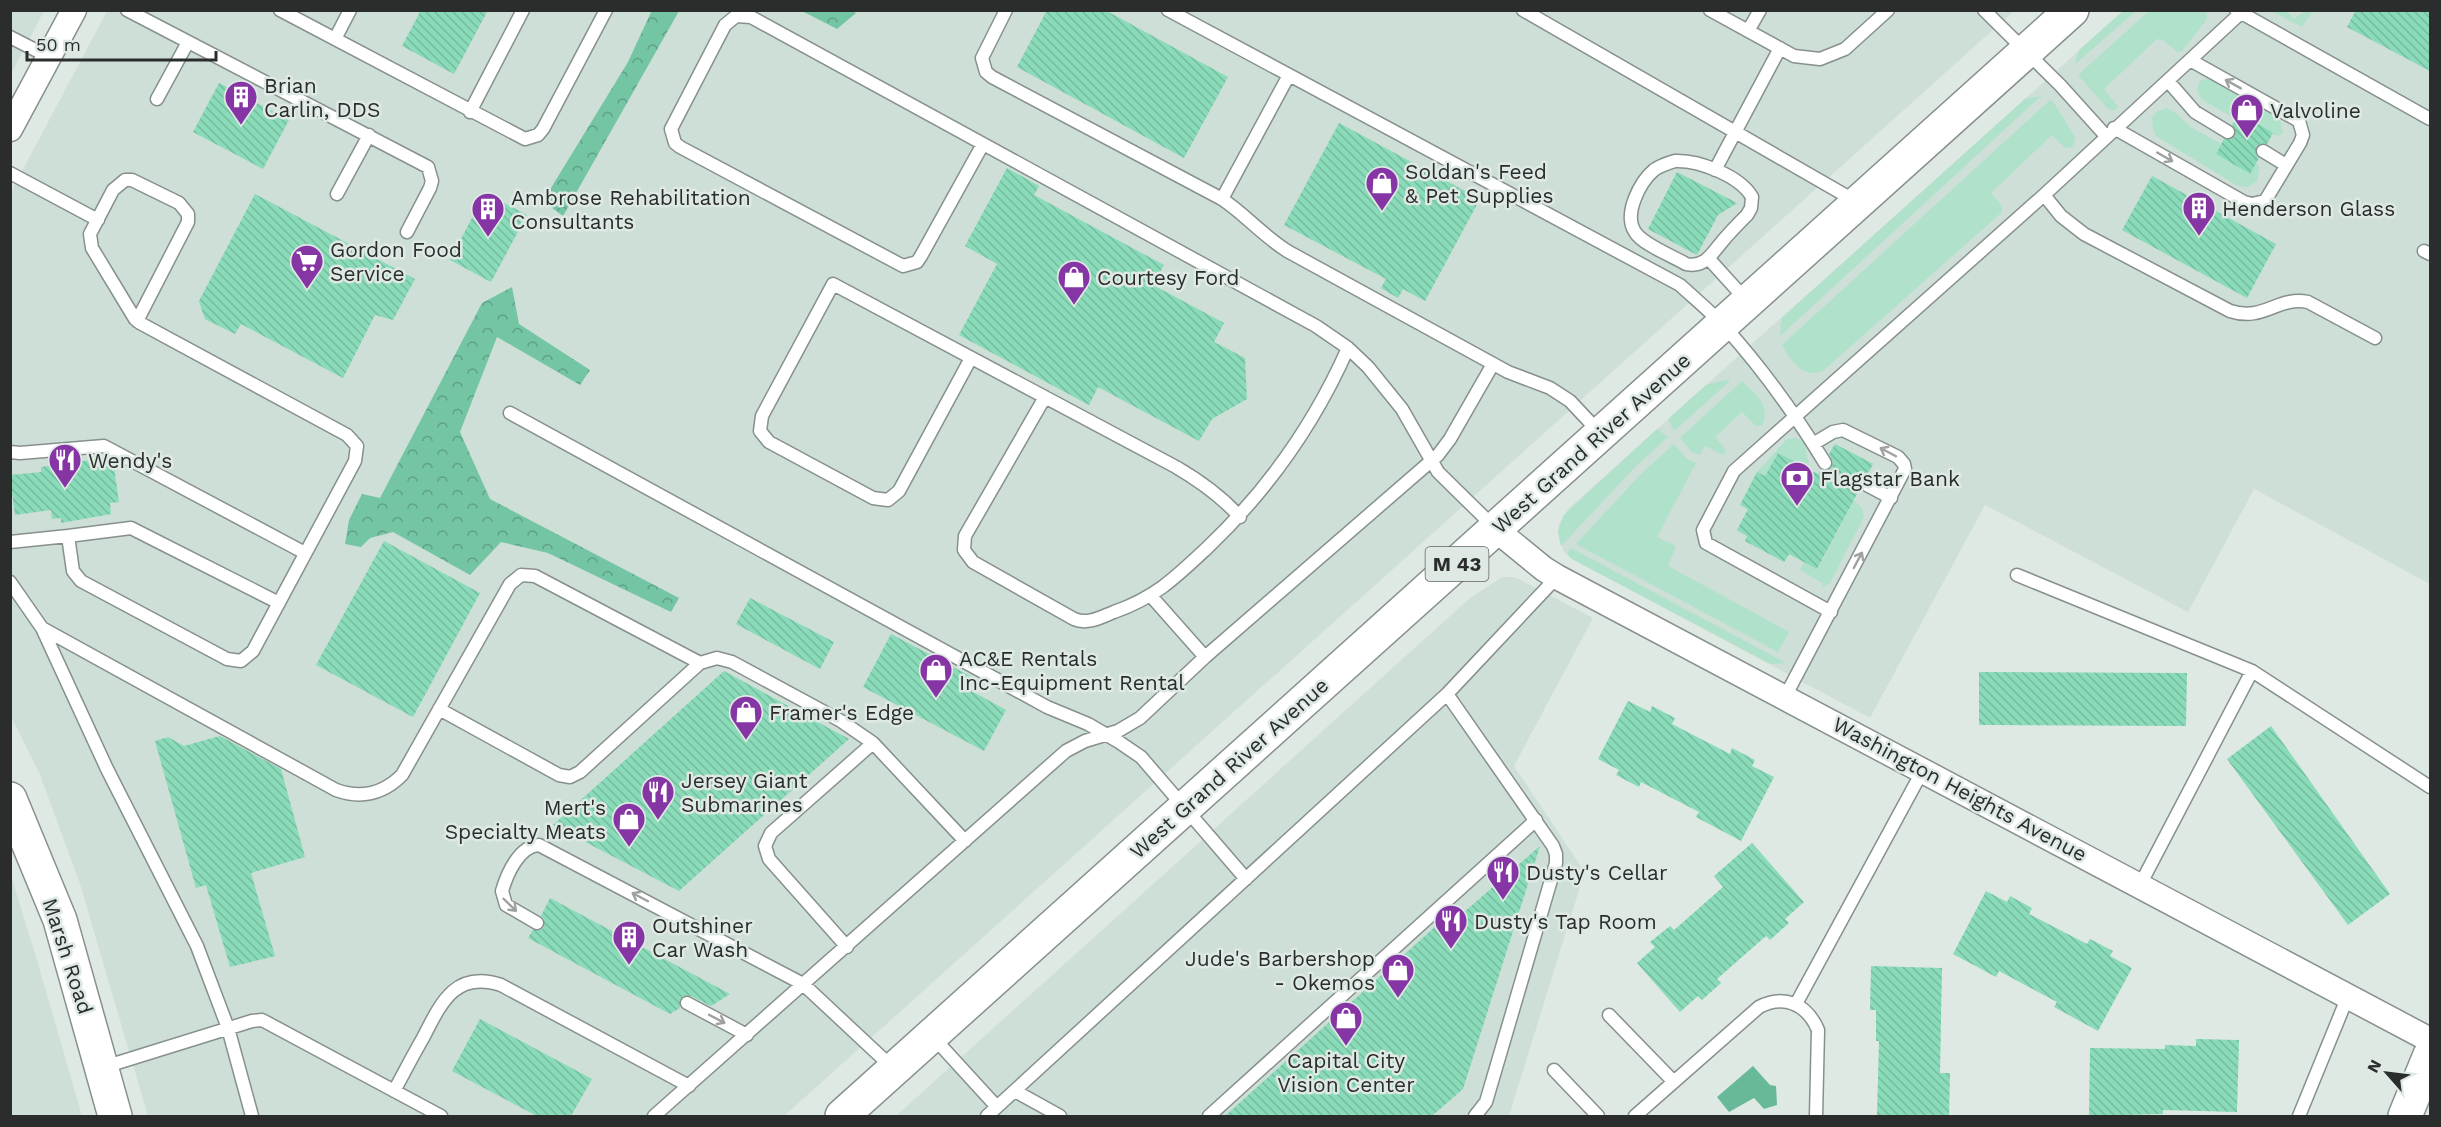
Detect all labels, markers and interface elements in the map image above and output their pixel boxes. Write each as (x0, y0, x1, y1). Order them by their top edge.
scale bar (27, 24, 216, 62)
text: 50 m (36, 34, 81, 55)
place label: Brian Carlin, DDS (264, 73, 380, 122)
one-way arrow (2225, 78, 2242, 90)
building icon: Brian Carlin, DDS (223, 79, 259, 126)
shop icon: Valvoline (2229, 92, 2265, 139)
place label: Valvoline (2270, 98, 2361, 123)
one-way arrow (2156, 151, 2173, 163)
place label: Soldan's Feed & Pet Supplies (1405, 159, 1553, 208)
shop icon: Soldan's Feed & Pet Supplies (1364, 165, 1400, 212)
place label: Ambrose Rehabilitation Consultants (511, 185, 751, 234)
building icon: Henderson Glass (2181, 190, 2217, 237)
building icon: Ambrose Rehabilitation Consultants (470, 191, 506, 238)
place label: Henderson Glass (2222, 196, 2395, 221)
place label: Gordon Food Service (330, 237, 462, 286)
supermarket icon: Gordon Food Service (289, 243, 325, 290)
shop icon: Courtesy Ford (1056, 259, 1092, 306)
place label: Courtesy Ford (1097, 265, 1239, 290)
street label: West Grand River Avenue (1487, 347, 1695, 539)
restaurant icon: Wendy's (47, 442, 83, 489)
one-way arrow (1880, 446, 1898, 457)
place label: Wendy's (88, 448, 172, 473)
bank icon: Flagstar Bank (1779, 460, 1815, 507)
place label: Flagstar Bank (1820, 466, 1960, 491)
road number: M 43 (1426, 547, 1488, 581)
one-way arrow (1852, 552, 1864, 569)
place label: AC&E Rentals Inc-Equipment Rental (959, 646, 1185, 695)
shop icon: AC&E Rentals Inc-Equipment Rental (918, 652, 954, 699)
street label: West Grand River Avenue (1125, 672, 1333, 864)
shop icon: Framer's Edge (728, 694, 764, 741)
place label: Framer's Edge (769, 700, 914, 725)
street label: Washington Heights Avenue (1829, 711, 2091, 867)
place label: Jersey Giant Submarines (681, 768, 808, 817)
restaurant icon: Jersey Giant Submarines (640, 774, 676, 821)
place label: Mert's Specialty Meats (445, 795, 606, 844)
shop icon: Mert's Specialty Meats (611, 801, 647, 848)
restaurant icon: Dusty's Cellar (1485, 854, 1521, 901)
place label: Dusty's Cellar (1526, 860, 1668, 885)
one-way arrow (632, 891, 649, 903)
street label: Marsh Road (38, 895, 98, 1017)
one-way arrow (503, 898, 517, 913)
restaurant icon: Dusty's Tap Room (1433, 903, 1469, 950)
place label: Dusty's Tap Room (1474, 909, 1657, 934)
place label: Outshiner Car Wash (652, 913, 753, 962)
building icon: Outshiner Car Wash (611, 919, 647, 966)
place label: Jude's Barbershop - Okemos (1185, 946, 1375, 995)
shop icon: Jude's Barbershop - Okemos (1380, 952, 1416, 999)
shop icon: Capital City Vision Center (1328, 1000, 1364, 1047)
one-way arrow (708, 1013, 725, 1025)
north arrow (2357, 1043, 2417, 1103)
place label: Capital City Vision Center (1277, 1048, 1415, 1097)
text: N (2363, 1056, 2385, 1076)

